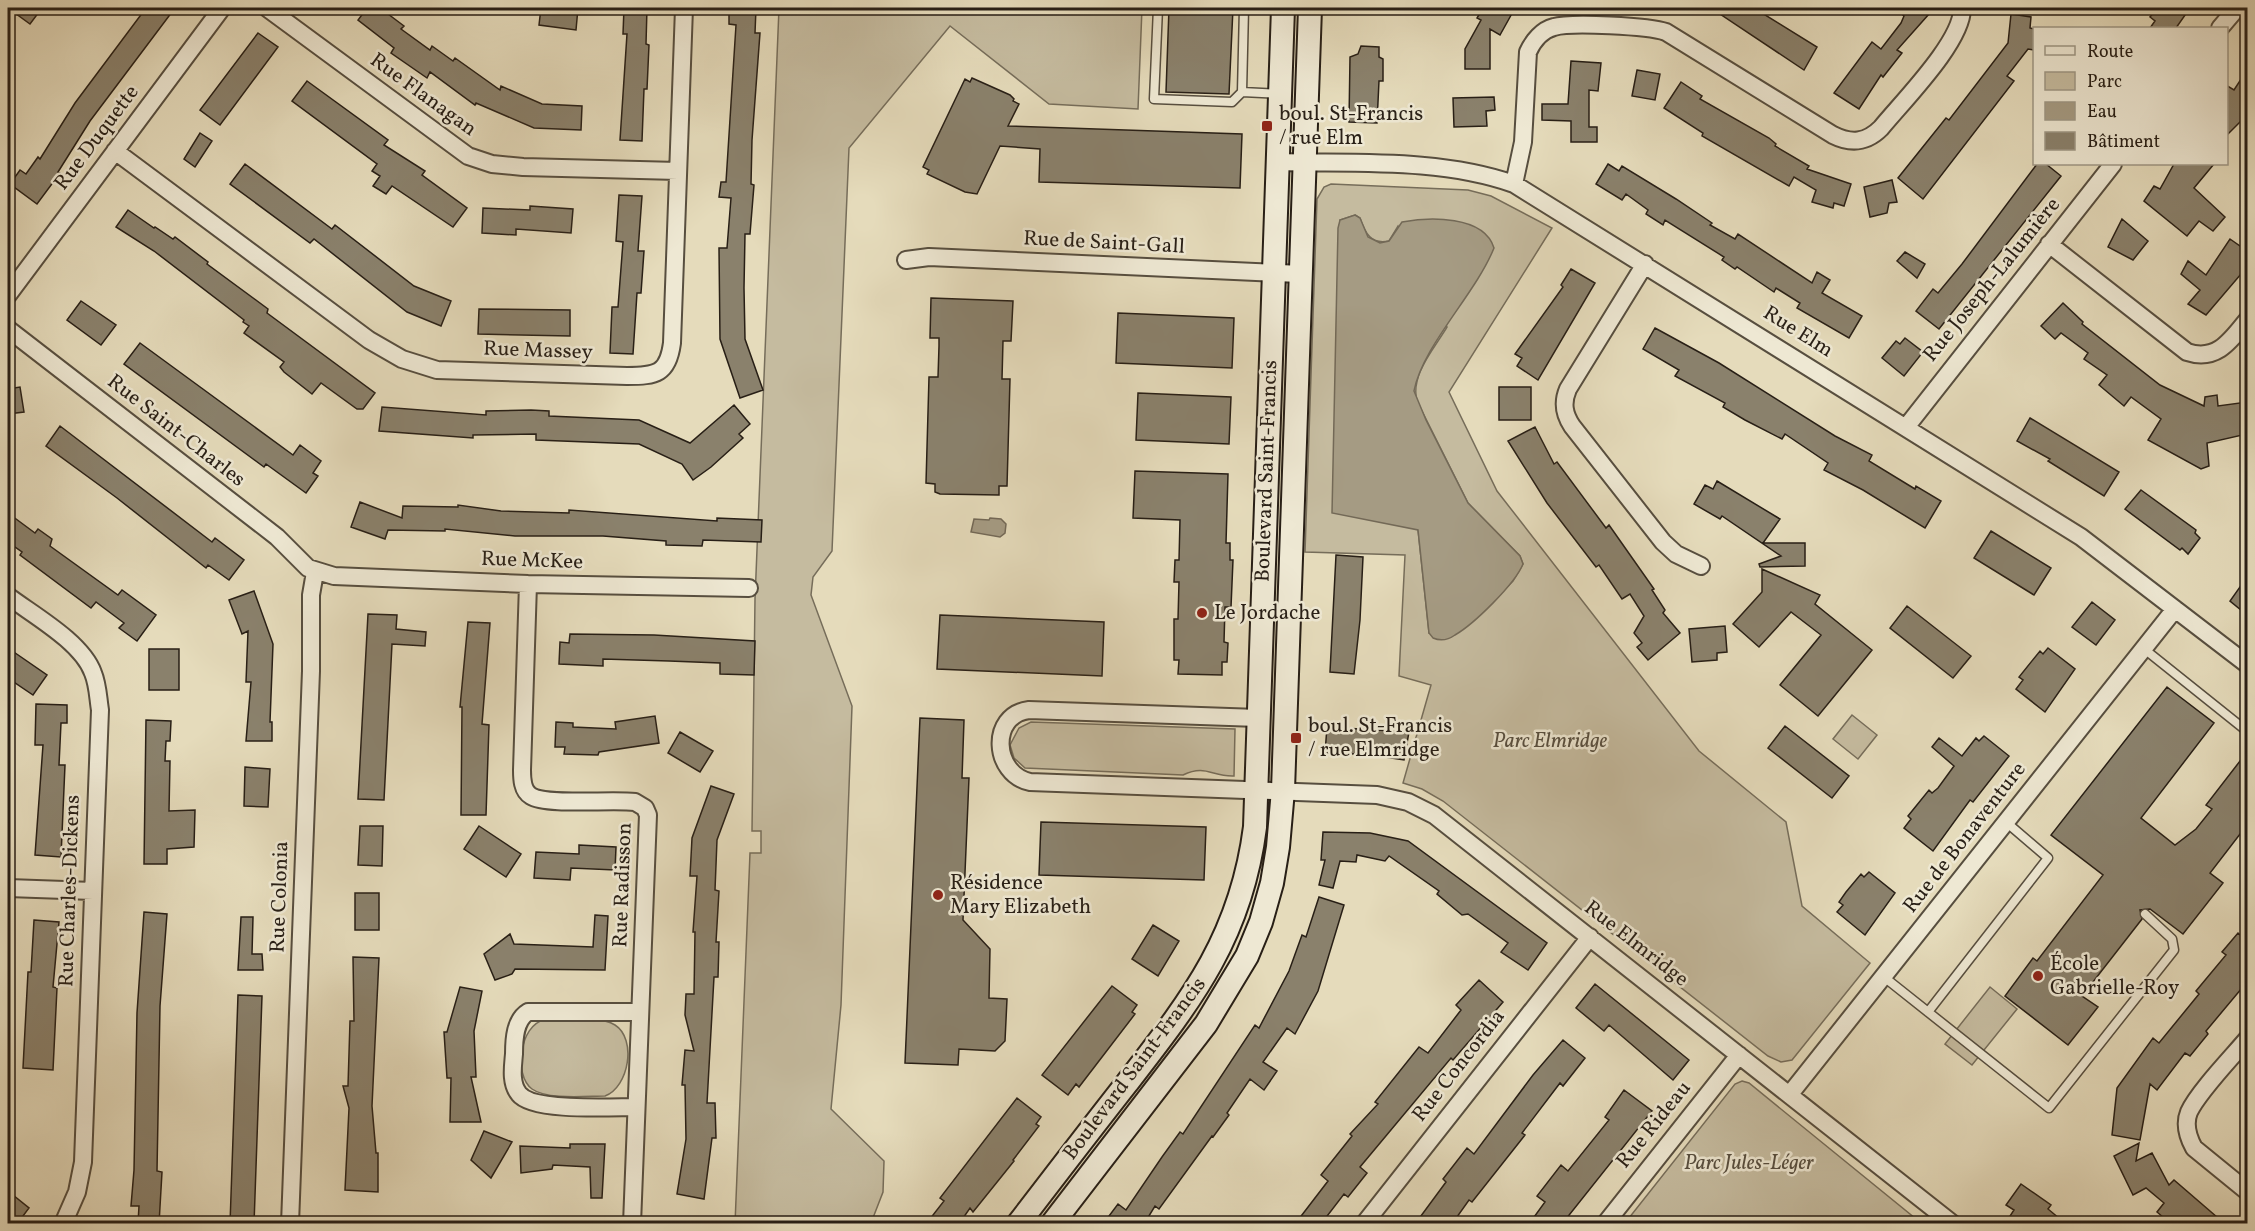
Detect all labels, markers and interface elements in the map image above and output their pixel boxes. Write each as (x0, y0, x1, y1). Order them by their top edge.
legend (2033, 27, 2228, 165)
text: Route (2087, 40, 2133, 65)
street label: Rue Flanagan (364, 46, 482, 144)
text: Parc (2087, 70, 2122, 95)
street label: Rue Duquette (48, 79, 146, 197)
place label: boul. St-Francis / rue Elm (1279, 100, 1423, 153)
text: Eau (2087, 100, 2117, 125)
marker: boul. St-Francis / rue Elm (1260, 119, 1274, 133)
text: Bâtiment (2087, 130, 2160, 155)
street label: Rue Joseph-Lalumière (1917, 192, 2067, 368)
street label: Rue de Saint-Gall (1022, 224, 1186, 262)
street label: Rue Elm (1757, 299, 1839, 365)
street label: Rue Massey (483, 335, 594, 367)
street label: Boulevard Saint-Francis (1249, 359, 1285, 583)
street label: Rue Saint-Charles (101, 368, 251, 494)
street label: Rue McKee (480, 545, 584, 577)
place label: Le Jordache (1214, 599, 1320, 628)
marker: Le Jordache (1195, 606, 1209, 620)
place label: boul. St-Francis / rue Elmridge (1308, 712, 1452, 765)
park label: Parc Elmridge (1493, 727, 1607, 756)
marker: boul. St-Francis / rue Elmridge (1289, 731, 1303, 745)
street label: Rue de Bonaventure (1897, 756, 2033, 920)
street label: Rue Charles-Dickens (52, 794, 88, 988)
street label: Rue Radisson (606, 822, 640, 948)
street label: Rue Colonia (264, 841, 296, 953)
place label: Résidence Mary Elizabeth (950, 869, 1091, 922)
marker: Résidence Mary Elizabeth (931, 888, 945, 902)
street label: Rue Elmridge (1578, 894, 1694, 994)
place label: École Gabrielle-Roy (2050, 950, 2180, 1003)
marker: École Gabrielle-Roy (2031, 969, 2045, 983)
street label: Boulevard Saint-Francis (1057, 972, 1213, 1166)
street label: Rue Concordia (1406, 1004, 1512, 1128)
street label: Rue Rideau (1610, 1075, 1698, 1175)
park label: Parc Jules-Léger (1684, 1149, 1814, 1178)

